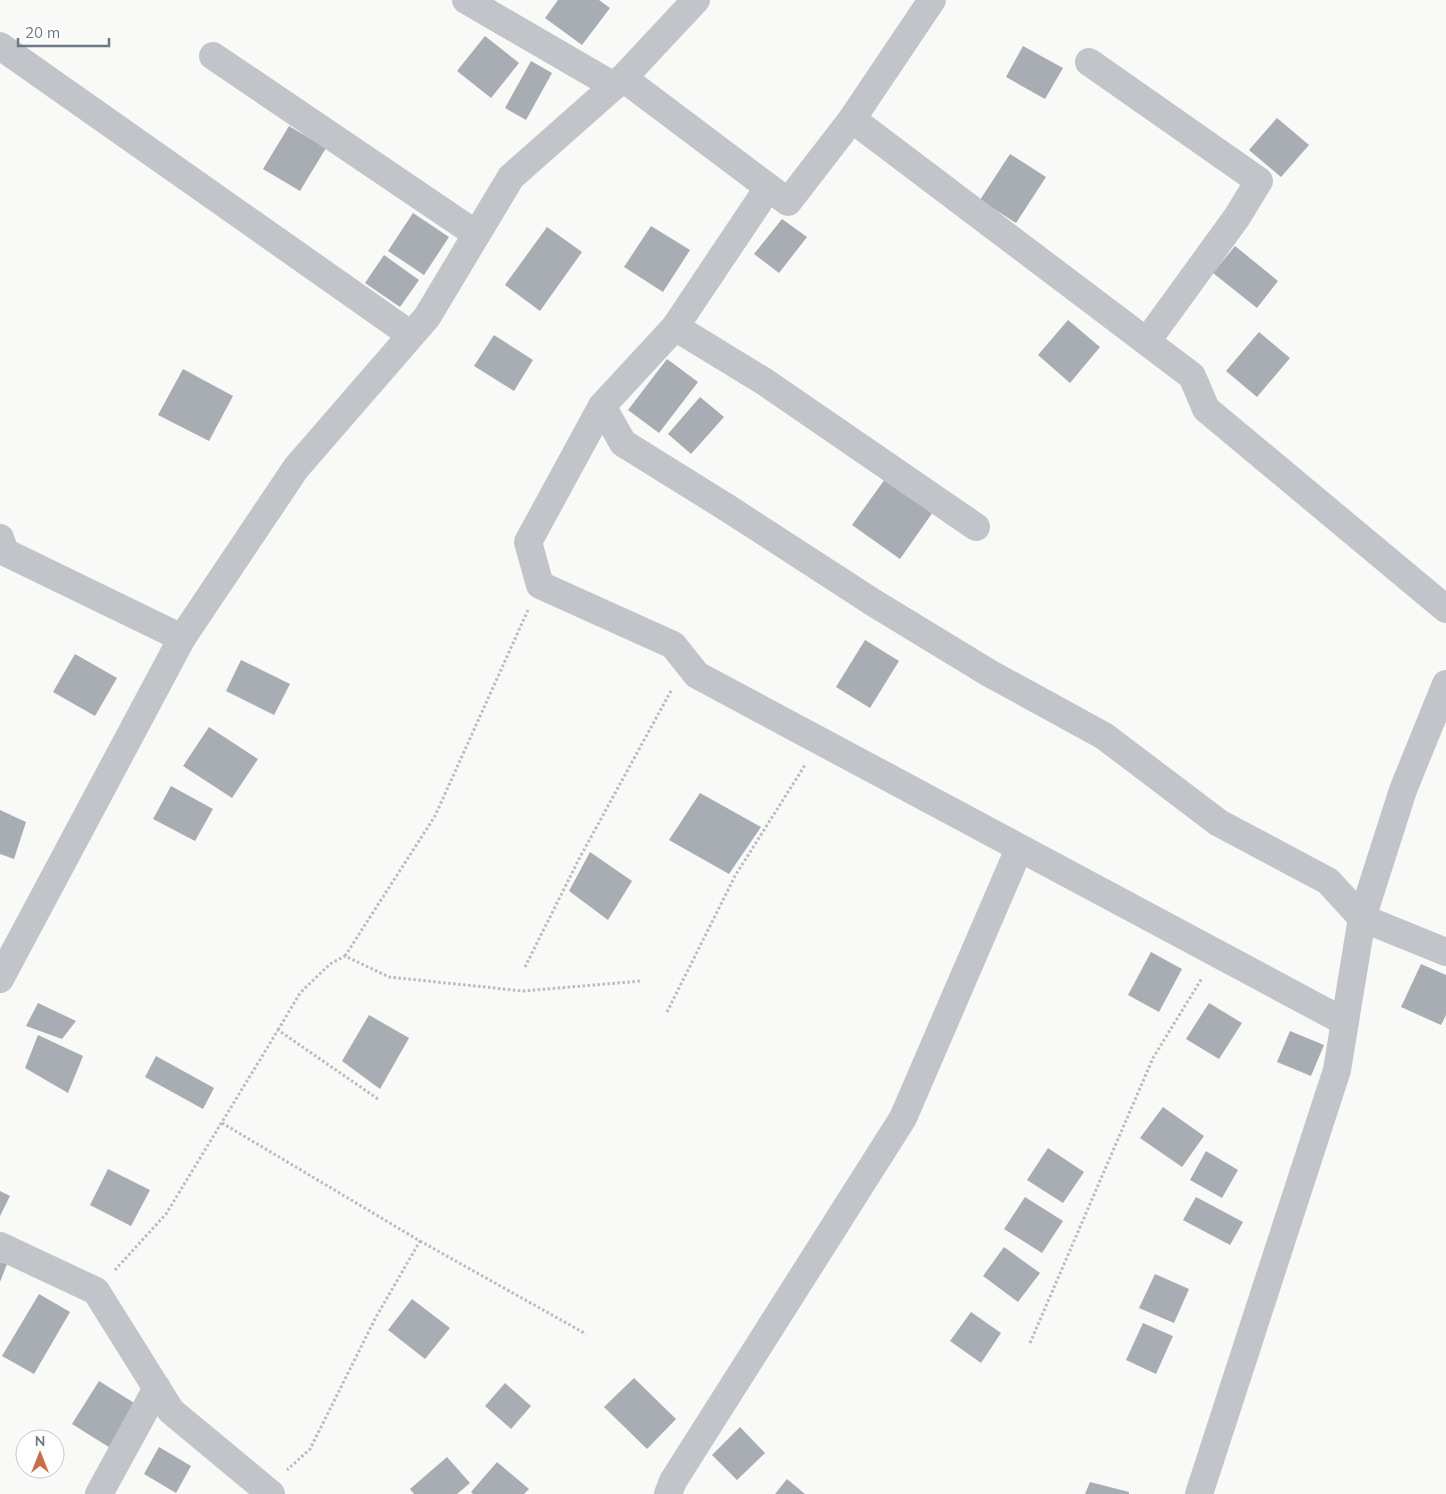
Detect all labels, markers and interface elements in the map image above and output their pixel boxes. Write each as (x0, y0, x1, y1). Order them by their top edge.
scale bar (18, 15, 109, 47)
text: 20 m (25, 23, 60, 42)
north arrow (15, 1429, 65, 1479)
text: N (35, 1432, 45, 1450)

